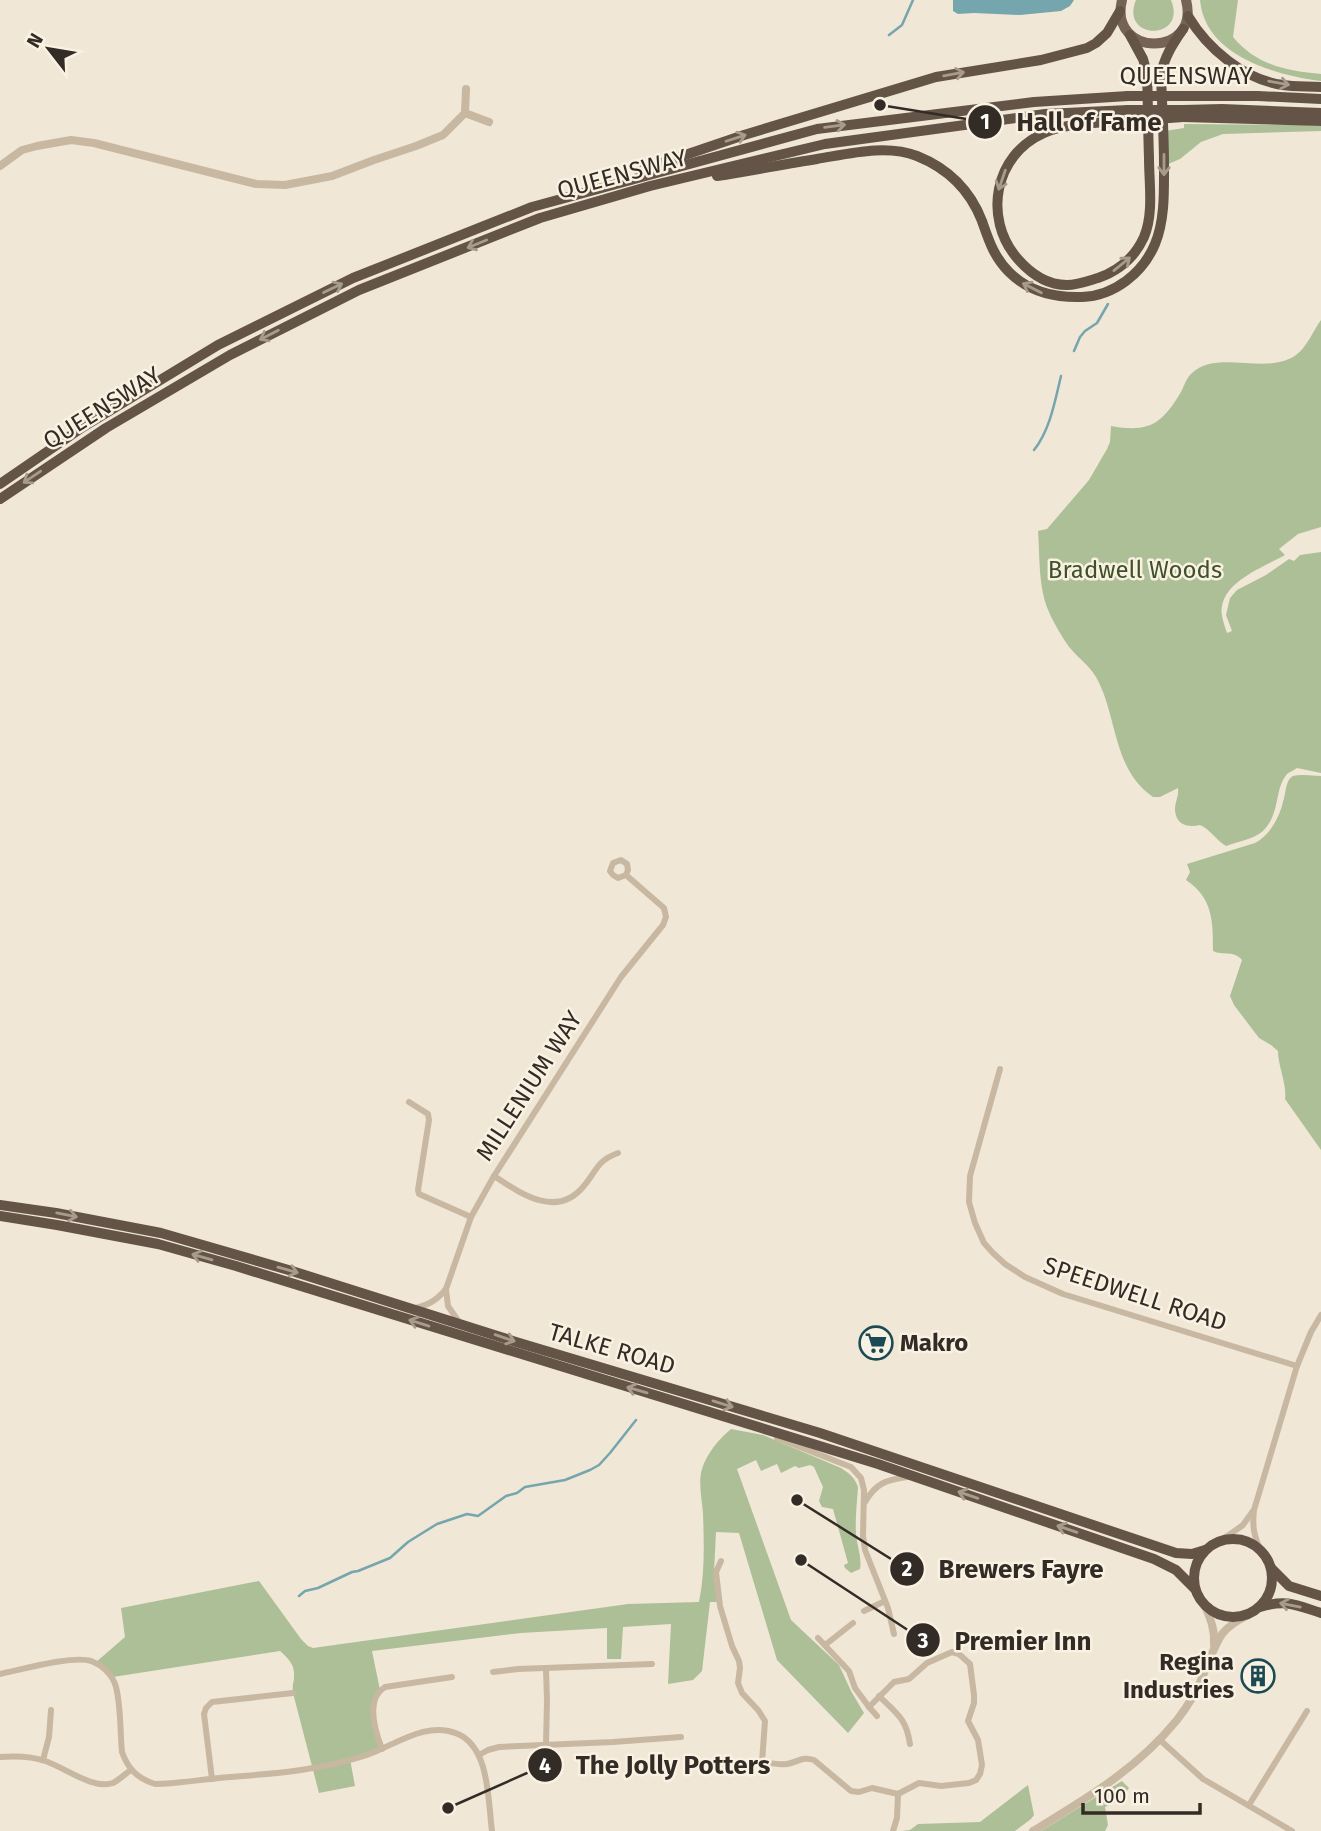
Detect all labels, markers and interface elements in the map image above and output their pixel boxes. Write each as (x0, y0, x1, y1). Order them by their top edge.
north arrow (14, 14, 84, 84)
text: N (22, 29, 48, 52)
street label: QUEENSWAY (1120, 62, 1253, 90)
one-way arrow (942, 67, 965, 80)
one-way arrow (1267, 77, 1290, 91)
callout: Hall of Fame (967, 99, 1175, 146)
text: Hall of Fame (1016, 107, 1162, 138)
text: 1 (980, 109, 990, 135)
one-way arrow (823, 120, 846, 133)
one-way arrow (725, 131, 747, 143)
street label: QUEENSWAY (554, 143, 691, 205)
one-way arrow (1157, 153, 1171, 176)
one-way arrow (995, 169, 1007, 191)
one-way arrow (466, 238, 488, 251)
one-way arrow (1113, 256, 1131, 271)
one-way arrow (322, 280, 343, 294)
one-way arrow (1022, 280, 1043, 294)
one-way arrow (259, 329, 280, 343)
street label: QUEENSWAY (38, 360, 166, 455)
one-way arrow (22, 471, 42, 485)
park label: Bradwell Woods (1048, 556, 1222, 584)
street label: MILLENIUM WAY (470, 1005, 588, 1166)
one-way arrow (56, 1209, 78, 1223)
one-way arrow (191, 1249, 213, 1262)
street label: SPEEDWELL ROAD (1040, 1251, 1230, 1337)
one-way arrow (277, 1264, 299, 1277)
one-way arrow (409, 1316, 431, 1329)
street label: TALKE ROAD (546, 1318, 678, 1380)
supermarket icon: Makro (857, 1324, 895, 1362)
place label: Makro (900, 1329, 968, 1357)
one-way arrow (494, 1332, 516, 1345)
one-way arrow (626, 1382, 648, 1395)
one-way arrow (712, 1398, 734, 1411)
one-way arrow (958, 1488, 980, 1500)
one-way arrow (1056, 1522, 1078, 1534)
callout: Brewers Fayre (889, 1545, 1117, 1592)
text: Brewers Fayre (938, 1554, 1104, 1585)
text: 2 (902, 1556, 913, 1582)
one-way arrow (1279, 1598, 1302, 1611)
callout: Premier Inn (906, 1617, 1105, 1664)
text: Premier Inn (955, 1626, 1091, 1657)
text: 3 (917, 1628, 929, 1654)
place label: Regina Industries (1123, 1648, 1234, 1704)
building icon: Regina Industries (1239, 1657, 1277, 1695)
callout: The Jolly Potters (527, 1742, 785, 1789)
text: The Jolly Potters (576, 1750, 771, 1781)
text: 4 (539, 1753, 551, 1779)
scale bar (1083, 1772, 1200, 1816)
text: 100 m (1094, 1783, 1150, 1809)

